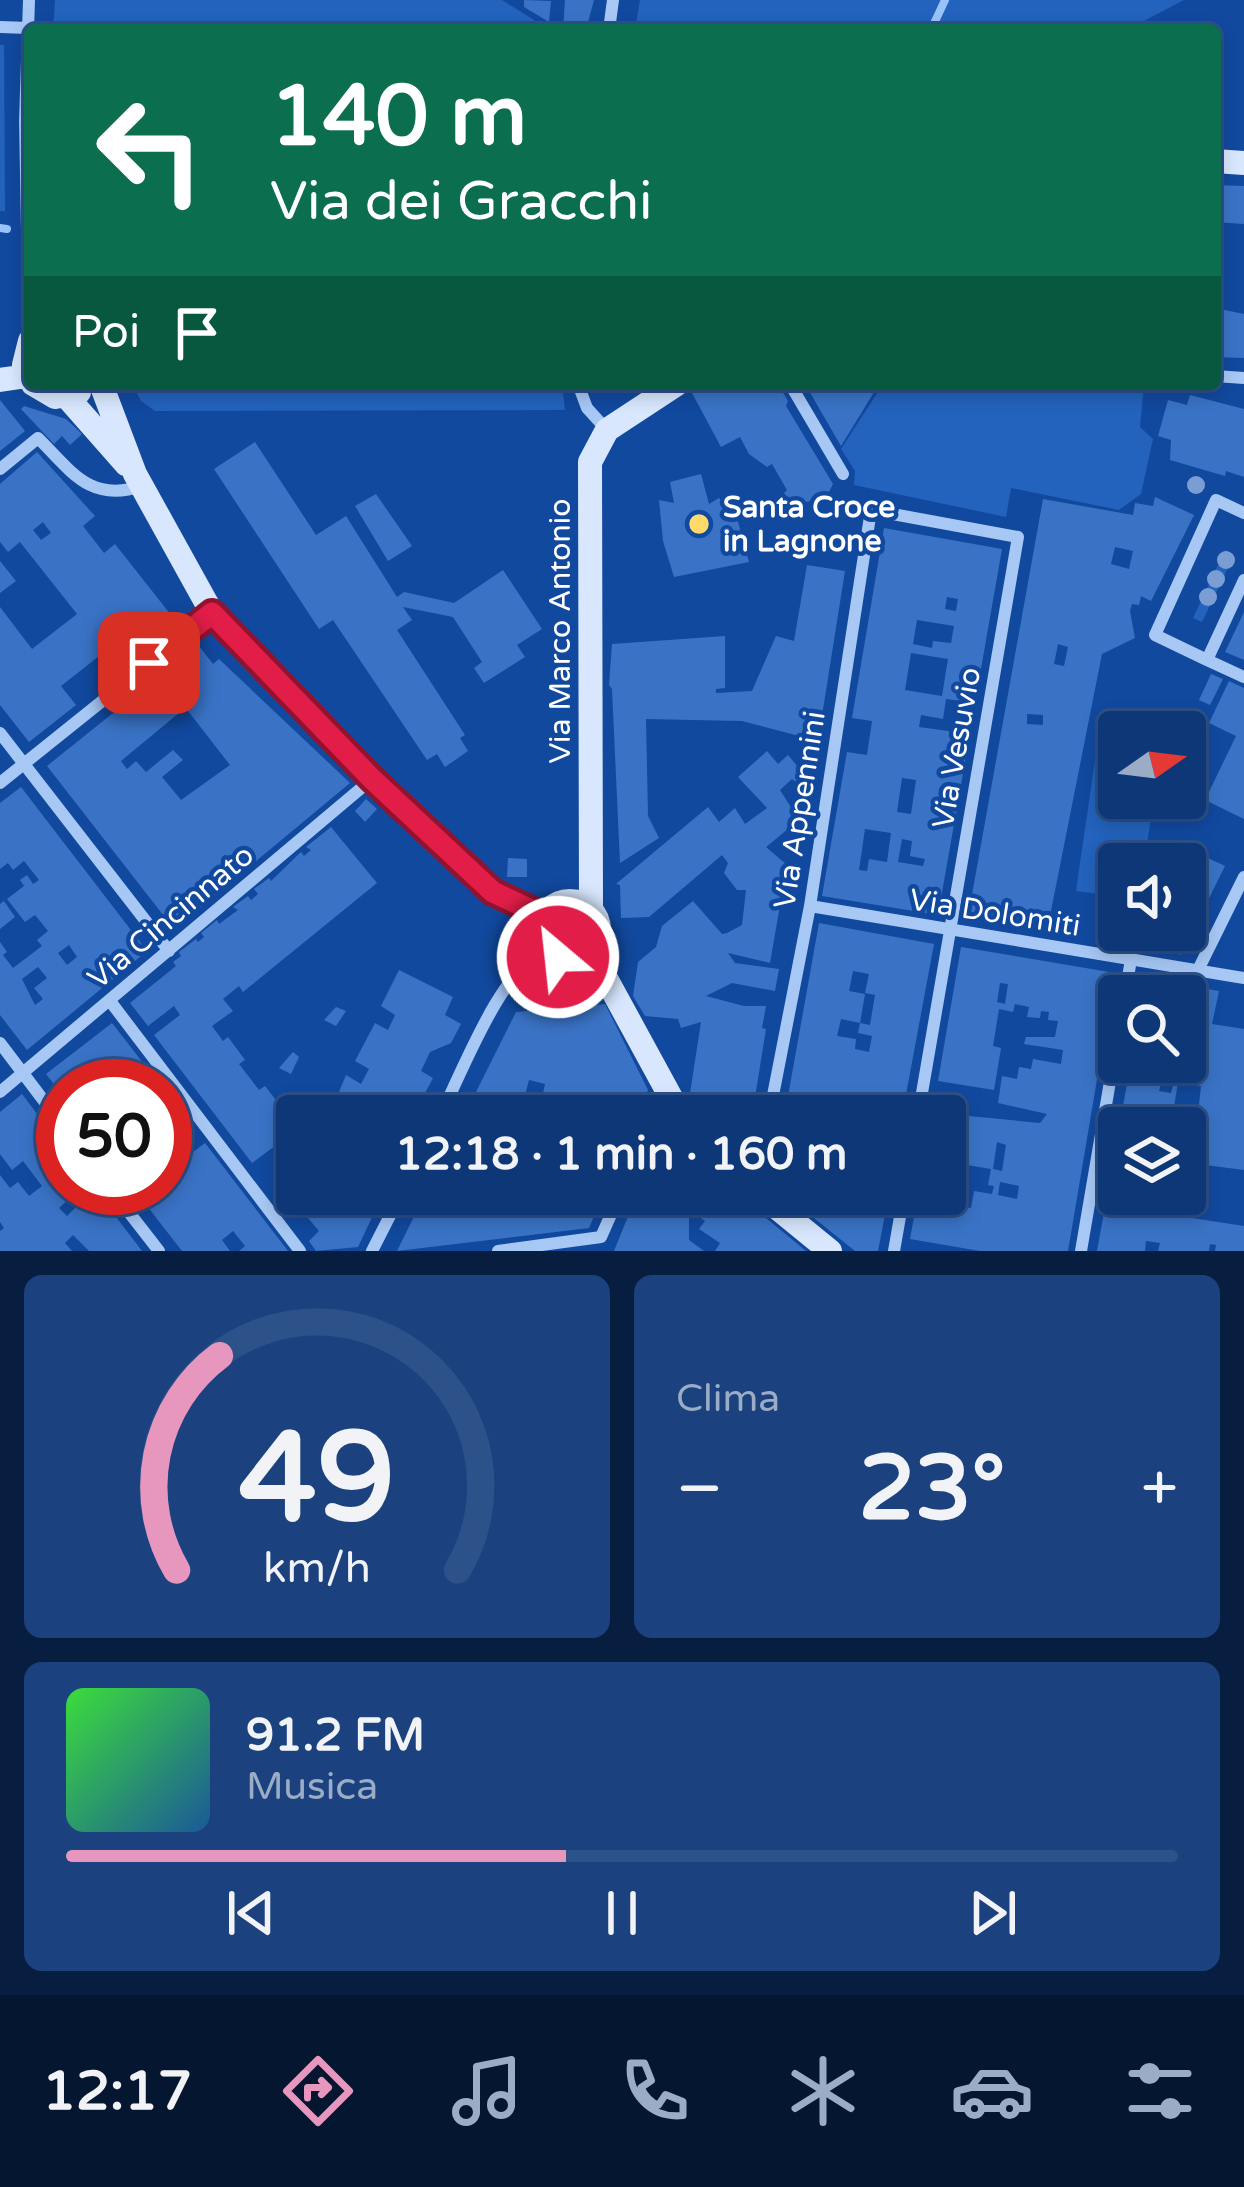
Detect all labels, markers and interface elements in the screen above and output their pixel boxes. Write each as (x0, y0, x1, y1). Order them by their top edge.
text: 140 m (270, 67, 527, 168)
icon: left (72, 72, 228, 228)
text: Via dei Gracchi (270, 169, 652, 234)
icon: arrive (164, 300, 230, 366)
text: Poi (72, 306, 140, 360)
place label: Santa Croce in Lagnone (723, 489, 895, 560)
street label: Via Marco Antonio (542, 498, 579, 764)
marker: Santa Croce in Lagnone (686, 511, 712, 537)
pin (98, 612, 200, 714)
icon: arrive (116, 630, 182, 696)
street label: Via Vesuvio (925, 664, 989, 832)
street label: Via Appennini (766, 709, 834, 911)
north arrow (1098, 711, 1206, 819)
map controls (1098, 711, 1206, 1215)
street label: Via Cincinnato (80, 837, 262, 997)
button: sound (1098, 843, 1206, 951)
street label: Via Dolomiti (907, 881, 1083, 945)
position arrow (495, 894, 621, 1020)
button: search (1098, 975, 1206, 1083)
speed limit sign: 50 (36, 1059, 192, 1215)
button: layers (1098, 1107, 1206, 1215)
text: 12:18 · 1 min · 160 m (395, 1128, 847, 1182)
text: Clima (676, 1375, 780, 1422)
text: 49 (239, 1404, 395, 1555)
text: 23° (858, 1435, 1005, 1544)
text: − (676, 1449, 723, 1529)
text: + (1141, 1449, 1178, 1529)
text: km/h (263, 1542, 371, 1593)
text: 91.2 FM (246, 1709, 425, 1763)
text: Musica (246, 1763, 378, 1810)
icon: previous (218, 1880, 284, 1946)
icon: pause (589, 1880, 655, 1946)
icon: next (960, 1880, 1026, 1946)
icon: directions (276, 2049, 360, 2133)
icon: music (445, 2049, 529, 2133)
icon: phone (613, 2049, 697, 2133)
icon: climate (781, 2049, 865, 2133)
icon: car (950, 2049, 1034, 2133)
icon: filters (1118, 2049, 1202, 2133)
text: 12:17 (42, 2059, 192, 2124)

